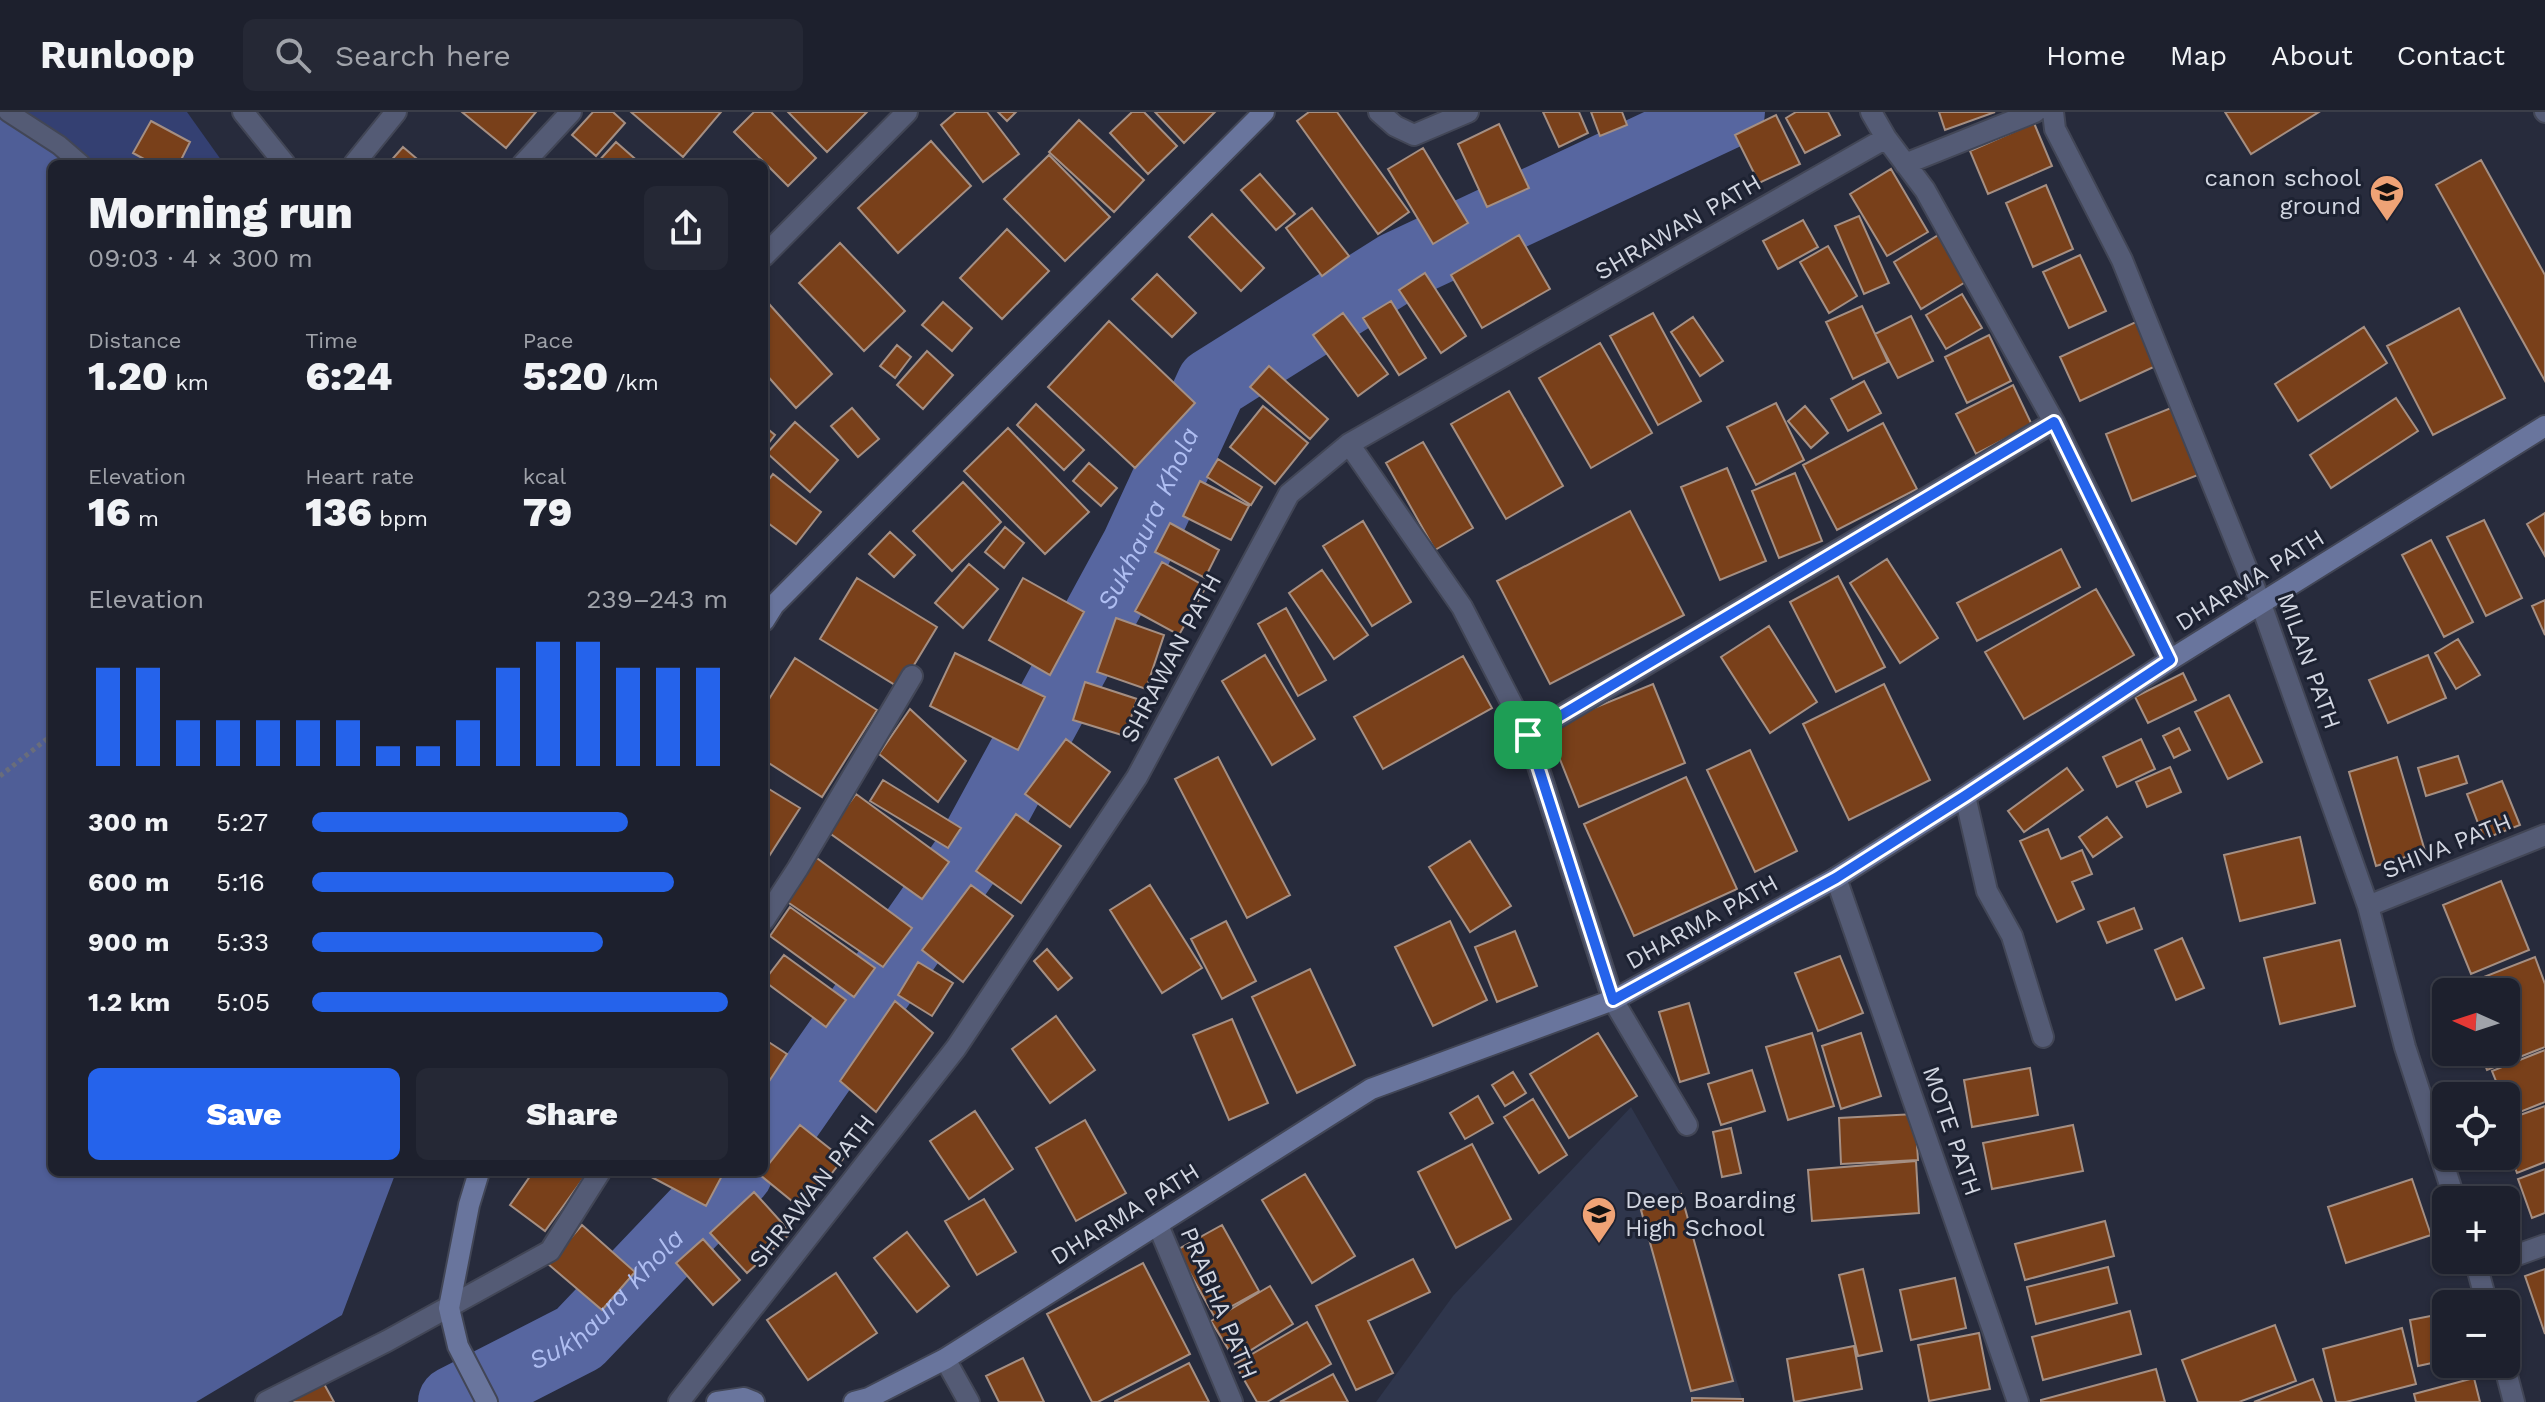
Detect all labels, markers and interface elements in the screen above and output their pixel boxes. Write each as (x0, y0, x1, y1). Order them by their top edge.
search box (243, 19, 803, 91)
text: Runloop (40, 33, 195, 77)
icon: search (271, 33, 315, 77)
text: Search here (335, 38, 511, 73)
text: Home (2046, 39, 2126, 72)
text: Map (2170, 39, 2227, 72)
text: About (2271, 39, 2353, 72)
text: Contact (2397, 39, 2505, 72)
place label: canon school ground (2205, 164, 2362, 220)
street label: SHRAWAN PATH (1590, 168, 1766, 286)
school or university icon: canon school ground (2368, 173, 2406, 223)
button: share (644, 186, 728, 270)
text: Morning run (88, 187, 353, 239)
text: 09:03 · 4 × 300 m (88, 243, 313, 273)
text: Distance (88, 328, 182, 353)
text: Time (305, 328, 358, 353)
text: Pace (523, 328, 574, 353)
text: 1.20 (88, 353, 168, 400)
text: 6:24 (305, 353, 392, 400)
text: 5:20 (523, 353, 608, 400)
text: km (168, 370, 209, 395)
text: /km (608, 370, 659, 395)
water label: Sukhaura Khola (1091, 423, 1205, 615)
text: Elevation (88, 464, 186, 489)
text: Heart rate (305, 464, 414, 489)
text: kcal (523, 464, 566, 489)
text: 16 (88, 489, 131, 536)
text: 136 (305, 489, 372, 536)
text: 79 (523, 489, 572, 536)
text: m (131, 506, 159, 531)
text: bpm (372, 506, 428, 531)
street label: DHARMA PATH (2171, 523, 2329, 637)
street label: SHRAWAN PATH (1115, 569, 1227, 747)
text: Elevation (88, 584, 204, 614)
text: 239–243 m (586, 584, 728, 614)
street label: MILAN PATH (2271, 589, 2347, 733)
pin (1494, 701, 1562, 769)
icon: arrive (1506, 713, 1550, 757)
text: 300 m (88, 807, 169, 837)
text: 5:27 (216, 807, 268, 837)
street label: SHIVA PATH (2378, 807, 2516, 885)
text: 600 m (88, 867, 169, 897)
text: 5:16 (216, 867, 265, 897)
street label: DHARMA PATH (1621, 869, 1783, 975)
text: 900 m (88, 927, 169, 957)
text: 5:33 (216, 927, 269, 957)
north arrow (2432, 978, 2520, 1066)
map controls (2432, 978, 2520, 1378)
text: 1.2 km (88, 987, 170, 1017)
text: 5:05 (216, 987, 270, 1017)
street label: MOTE PATH (1917, 1063, 1987, 1199)
button: Save (88, 1068, 400, 1160)
button: Share (416, 1068, 728, 1160)
button: locate (2432, 1082, 2520, 1170)
street label: SHRAWAN PATH (743, 1109, 881, 1273)
street label: DHARMA PATH (1046, 1157, 1204, 1271)
place label: Deep Boarding High School (1625, 1186, 1796, 1242)
button: + (2432, 1186, 2520, 1274)
school or university icon: Deep Boarding High School (1580, 1195, 1618, 1245)
water label: Sukhaura Khola (524, 1223, 690, 1376)
street label: PRABHA PATH (1174, 1223, 1264, 1383)
button: − (2432, 1290, 2520, 1378)

